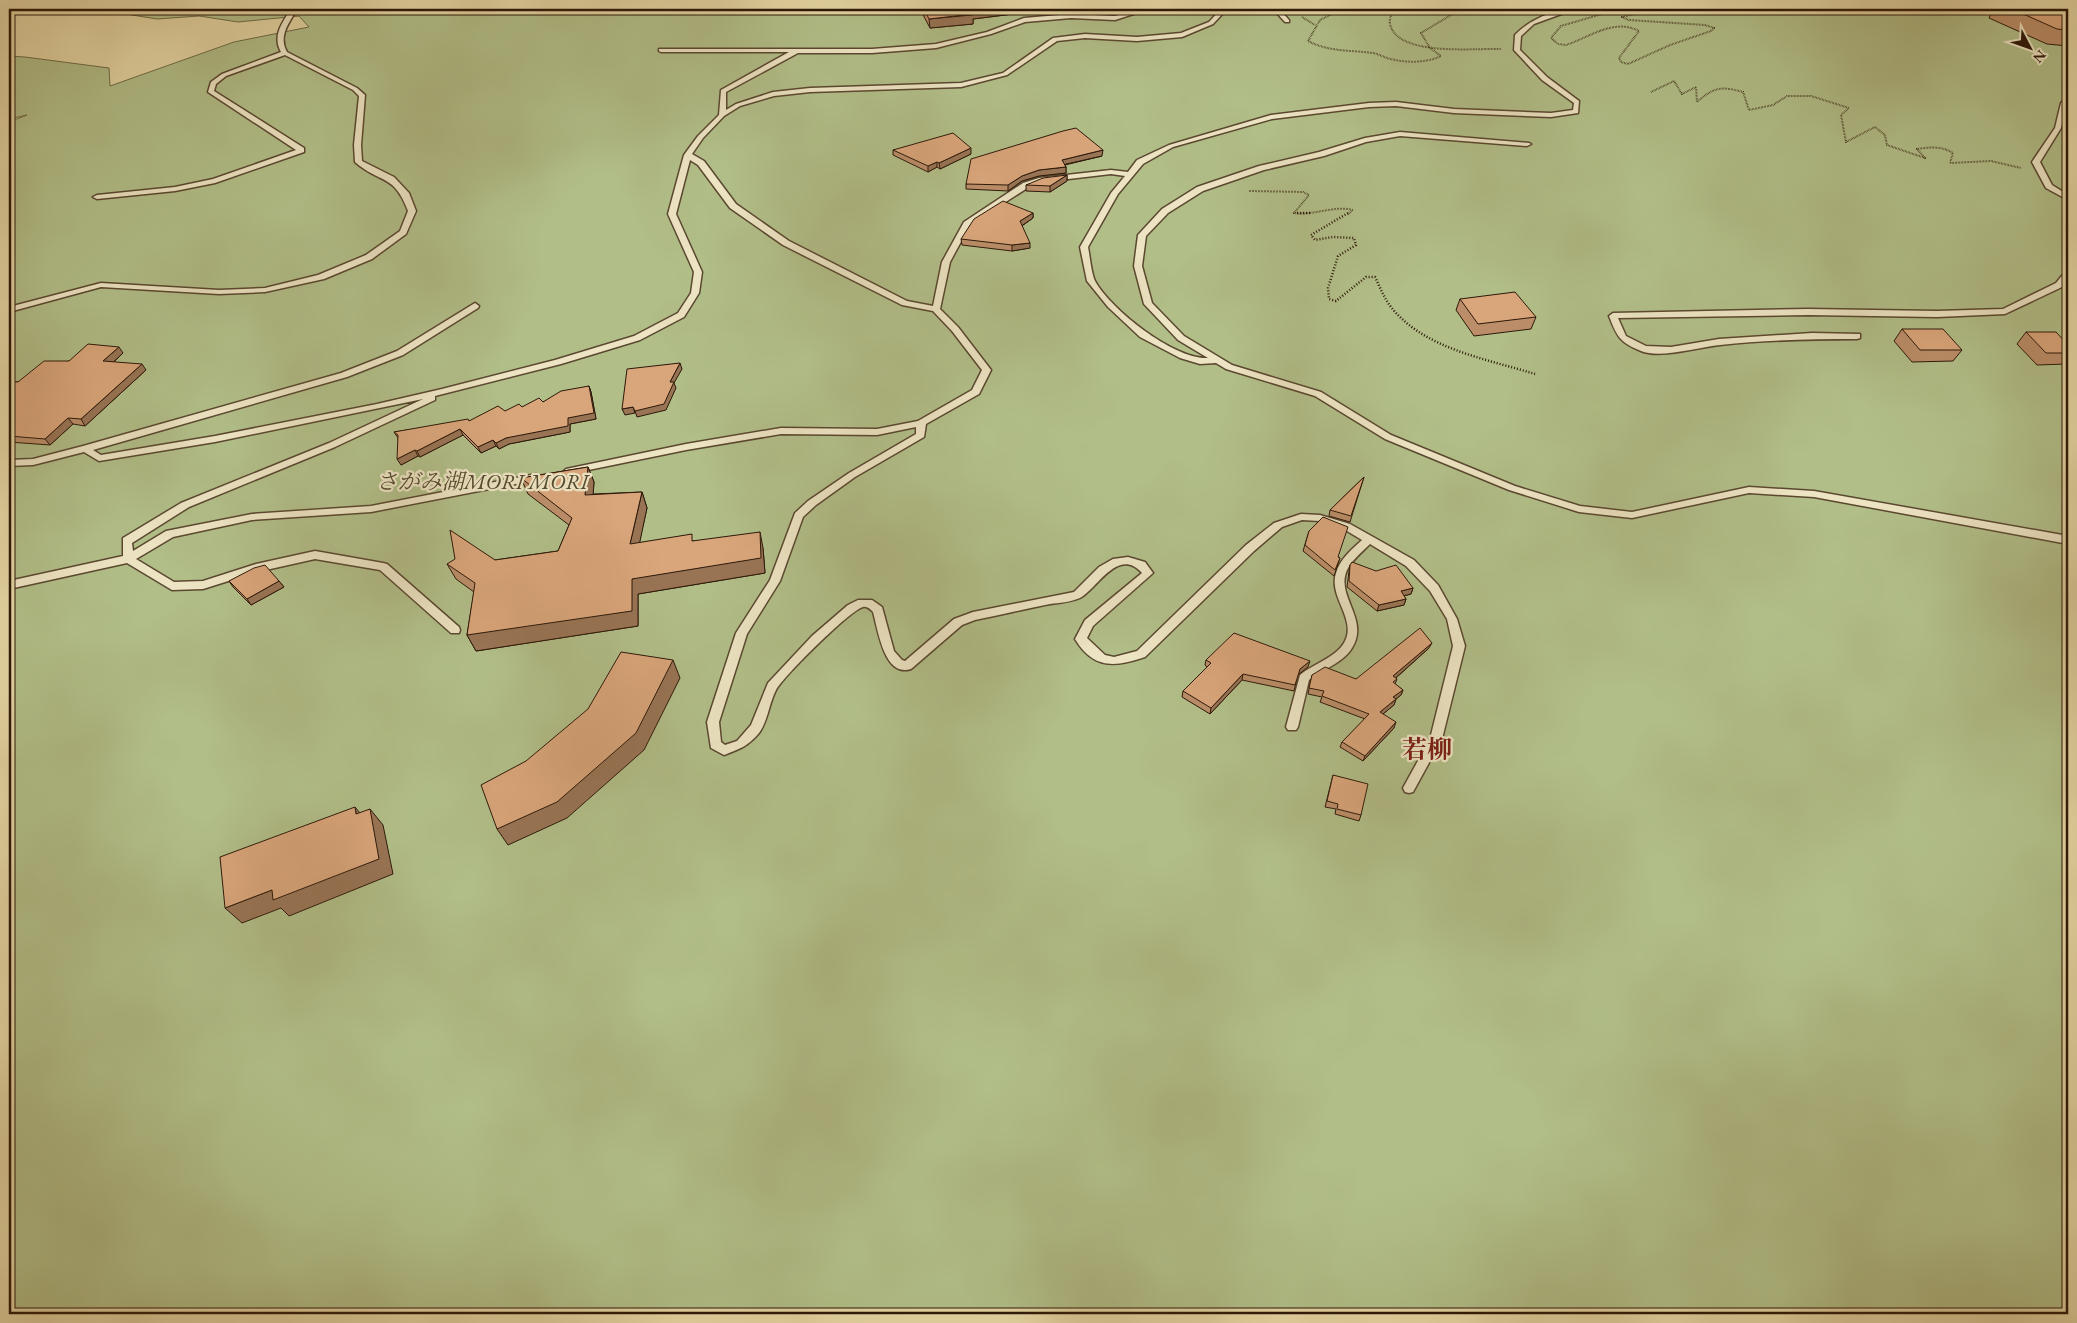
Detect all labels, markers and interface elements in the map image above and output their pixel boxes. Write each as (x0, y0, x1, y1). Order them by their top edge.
north arrow (2004, 22, 2054, 72)
text: N (2029, 46, 2050, 67)
park label: さがみ湖MORI MORI (376, 467, 590, 496)
district label: 若柳 (1402, 733, 1452, 765)

